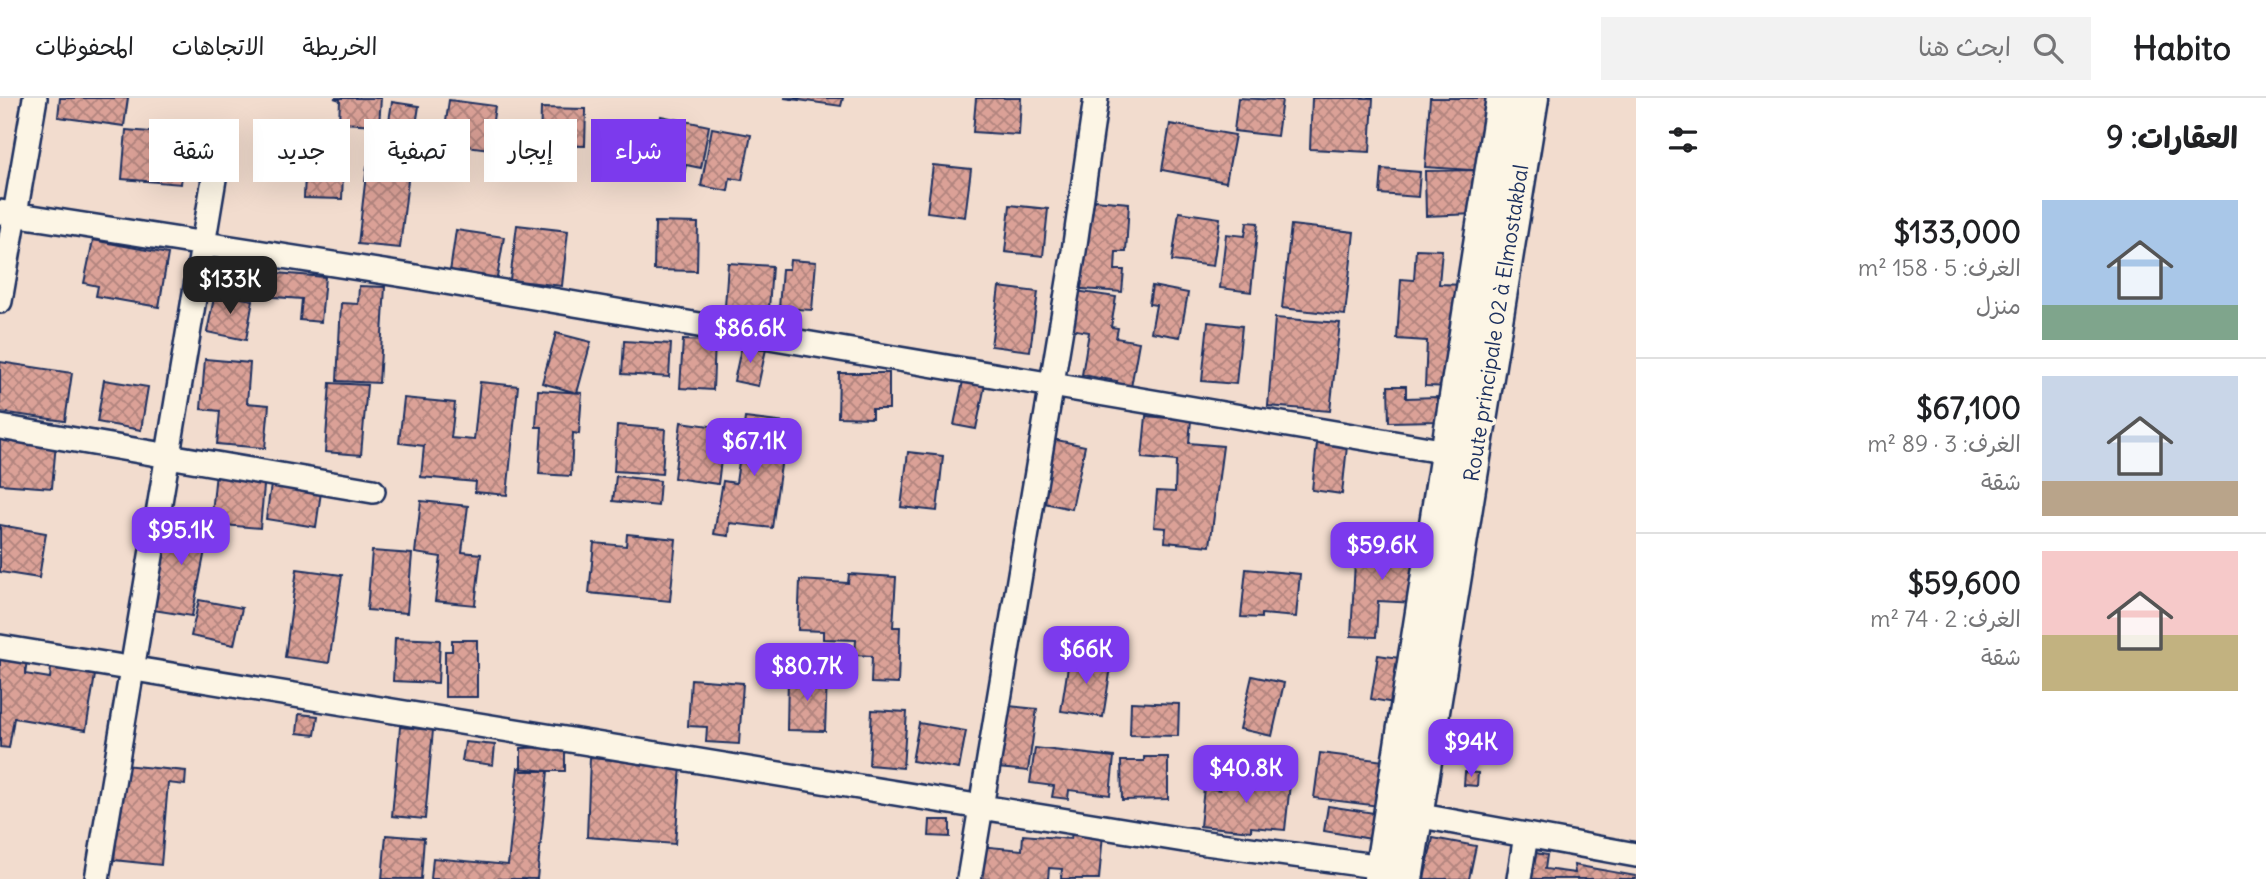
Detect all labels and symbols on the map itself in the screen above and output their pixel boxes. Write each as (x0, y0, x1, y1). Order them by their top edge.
street label: Route principale 02 à Elmostakbal (1458, 163, 1534, 483)
pin: $133K (181, 256, 279, 316)
pin: $86.6K (693, 306, 807, 365)
pin: $67.1K (697, 418, 811, 478)
pin: $95.1K (124, 508, 238, 567)
pin: $59.6K (1325, 522, 1439, 582)
pin: $66K (1045, 626, 1127, 686)
pin: $80.7K (750, 644, 864, 703)
pin: $94K (1430, 720, 1512, 779)
pin: $40.8K (1189, 746, 1303, 805)

